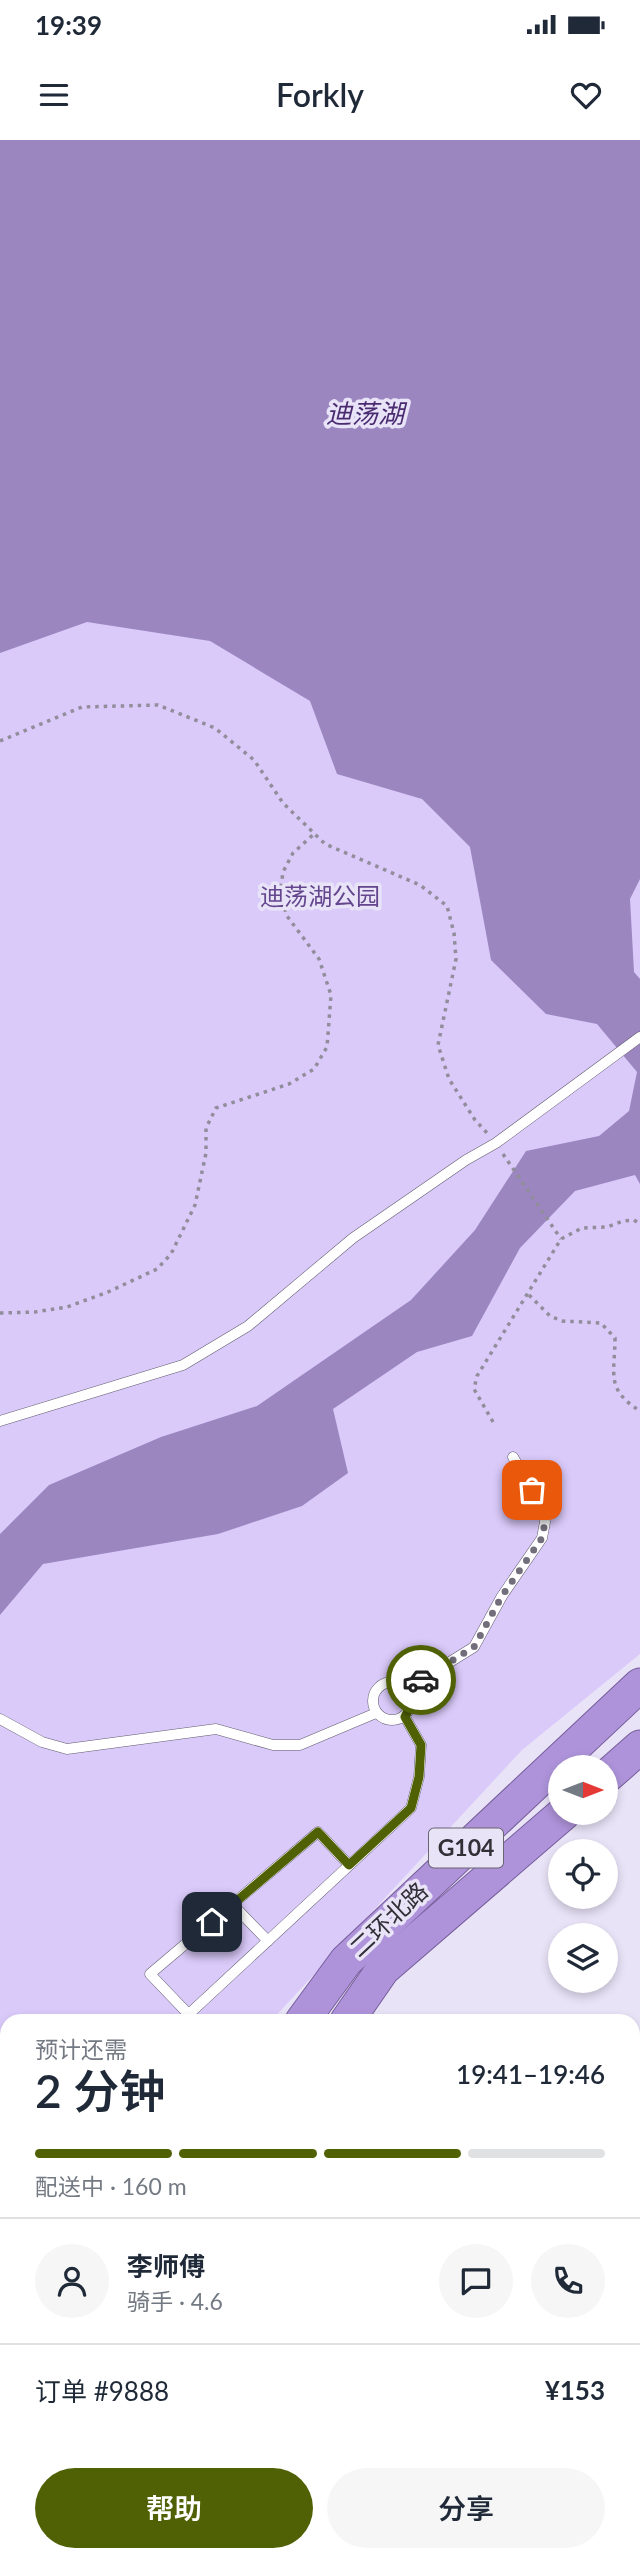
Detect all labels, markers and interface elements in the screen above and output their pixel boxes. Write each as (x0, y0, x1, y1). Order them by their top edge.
text: 19:39 (35, 9, 102, 41)
text: Forkly (276, 75, 364, 114)
icon: menu (35, 76, 73, 114)
icon: heart (567, 76, 605, 114)
water label: 迪荡湖 (326, 397, 408, 429)
park label: 迪荡湖公园 (260, 881, 380, 910)
pin (502, 1460, 562, 1520)
icon: bag (513, 1471, 551, 1509)
courier (386, 1645, 456, 1715)
icon: car (402, 1661, 440, 1699)
north arrow (548, 1755, 618, 1825)
map controls (548, 1755, 618, 1993)
road number: G104 (429, 1828, 503, 1868)
button: locate (548, 1839, 618, 1909)
street label: 二环北路 (343, 1876, 433, 1962)
pin (182, 1892, 242, 1952)
icon: home (193, 1903, 231, 1941)
button: layers (548, 1923, 618, 1993)
text: 预计还需 (35, 2035, 127, 2063)
text: 19:41–19:46 (456, 2058, 605, 2090)
text: 2 分钟 (35, 2063, 165, 2118)
text: 配送中 · 160 m (35, 2172, 187, 2200)
button: person (35, 2244, 109, 2318)
button: chat (439, 2244, 513, 2318)
button: phone (531, 2244, 605, 2318)
text: 李师傅 (127, 2250, 205, 2282)
text: 骑手 · 4.6 (127, 2287, 223, 2315)
text: ¥153 (545, 2374, 605, 2406)
text: 订单 #9888 (35, 2375, 169, 2407)
button: 帮助 (35, 2468, 313, 2548)
button: 分享 (327, 2468, 605, 2548)

